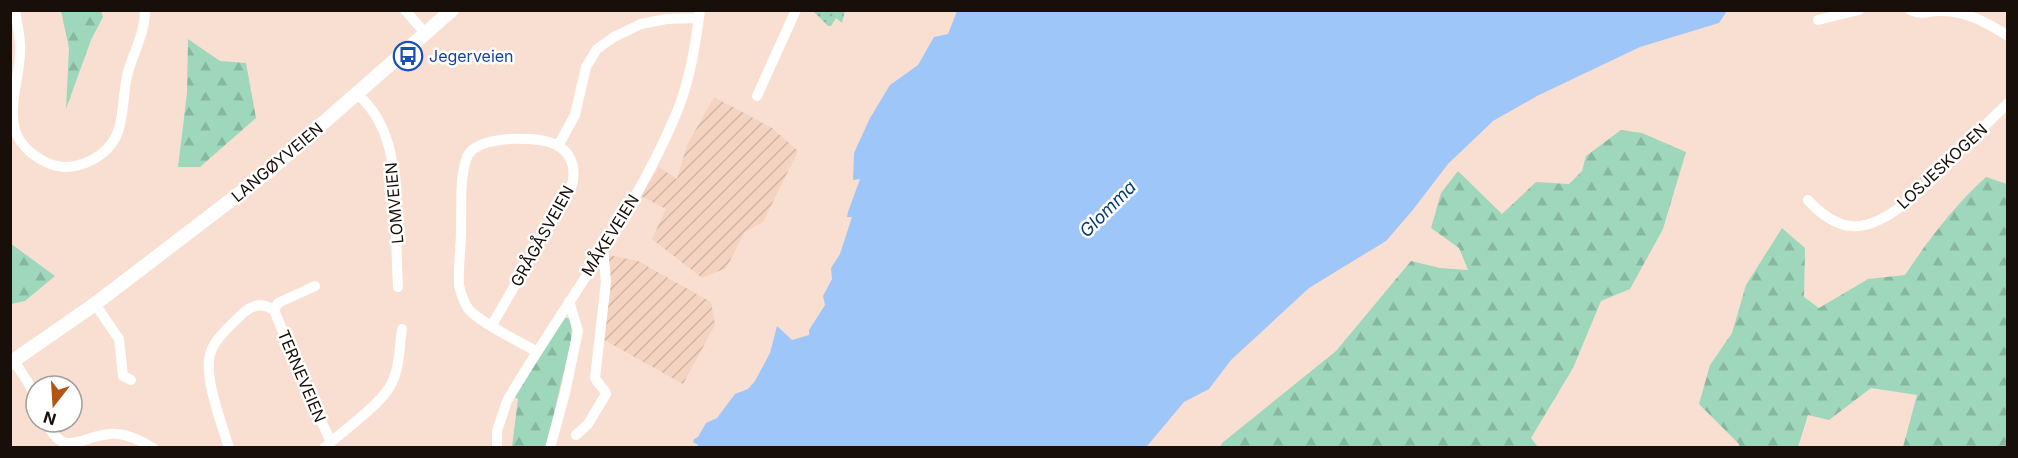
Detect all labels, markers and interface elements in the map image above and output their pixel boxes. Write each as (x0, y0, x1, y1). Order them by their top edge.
bus stop icon: Jegerveien (392, 40, 424, 72)
place label: Jegerveien (429, 46, 514, 66)
street label: LANGØYVEIEN (227, 118, 327, 206)
street label: LOSJESKOGEN (1893, 119, 1991, 213)
street label: LOMVEIEN (380, 161, 408, 245)
water label: Glomma (1075, 176, 1140, 241)
street label: GRÅGÅSVEIEN (506, 182, 578, 290)
street label: MÅKEVEIEN (577, 190, 643, 280)
street label: TERNEVEIEN (274, 327, 330, 425)
north arrow (24, 374, 84, 434)
text: N (41, 407, 58, 430)

